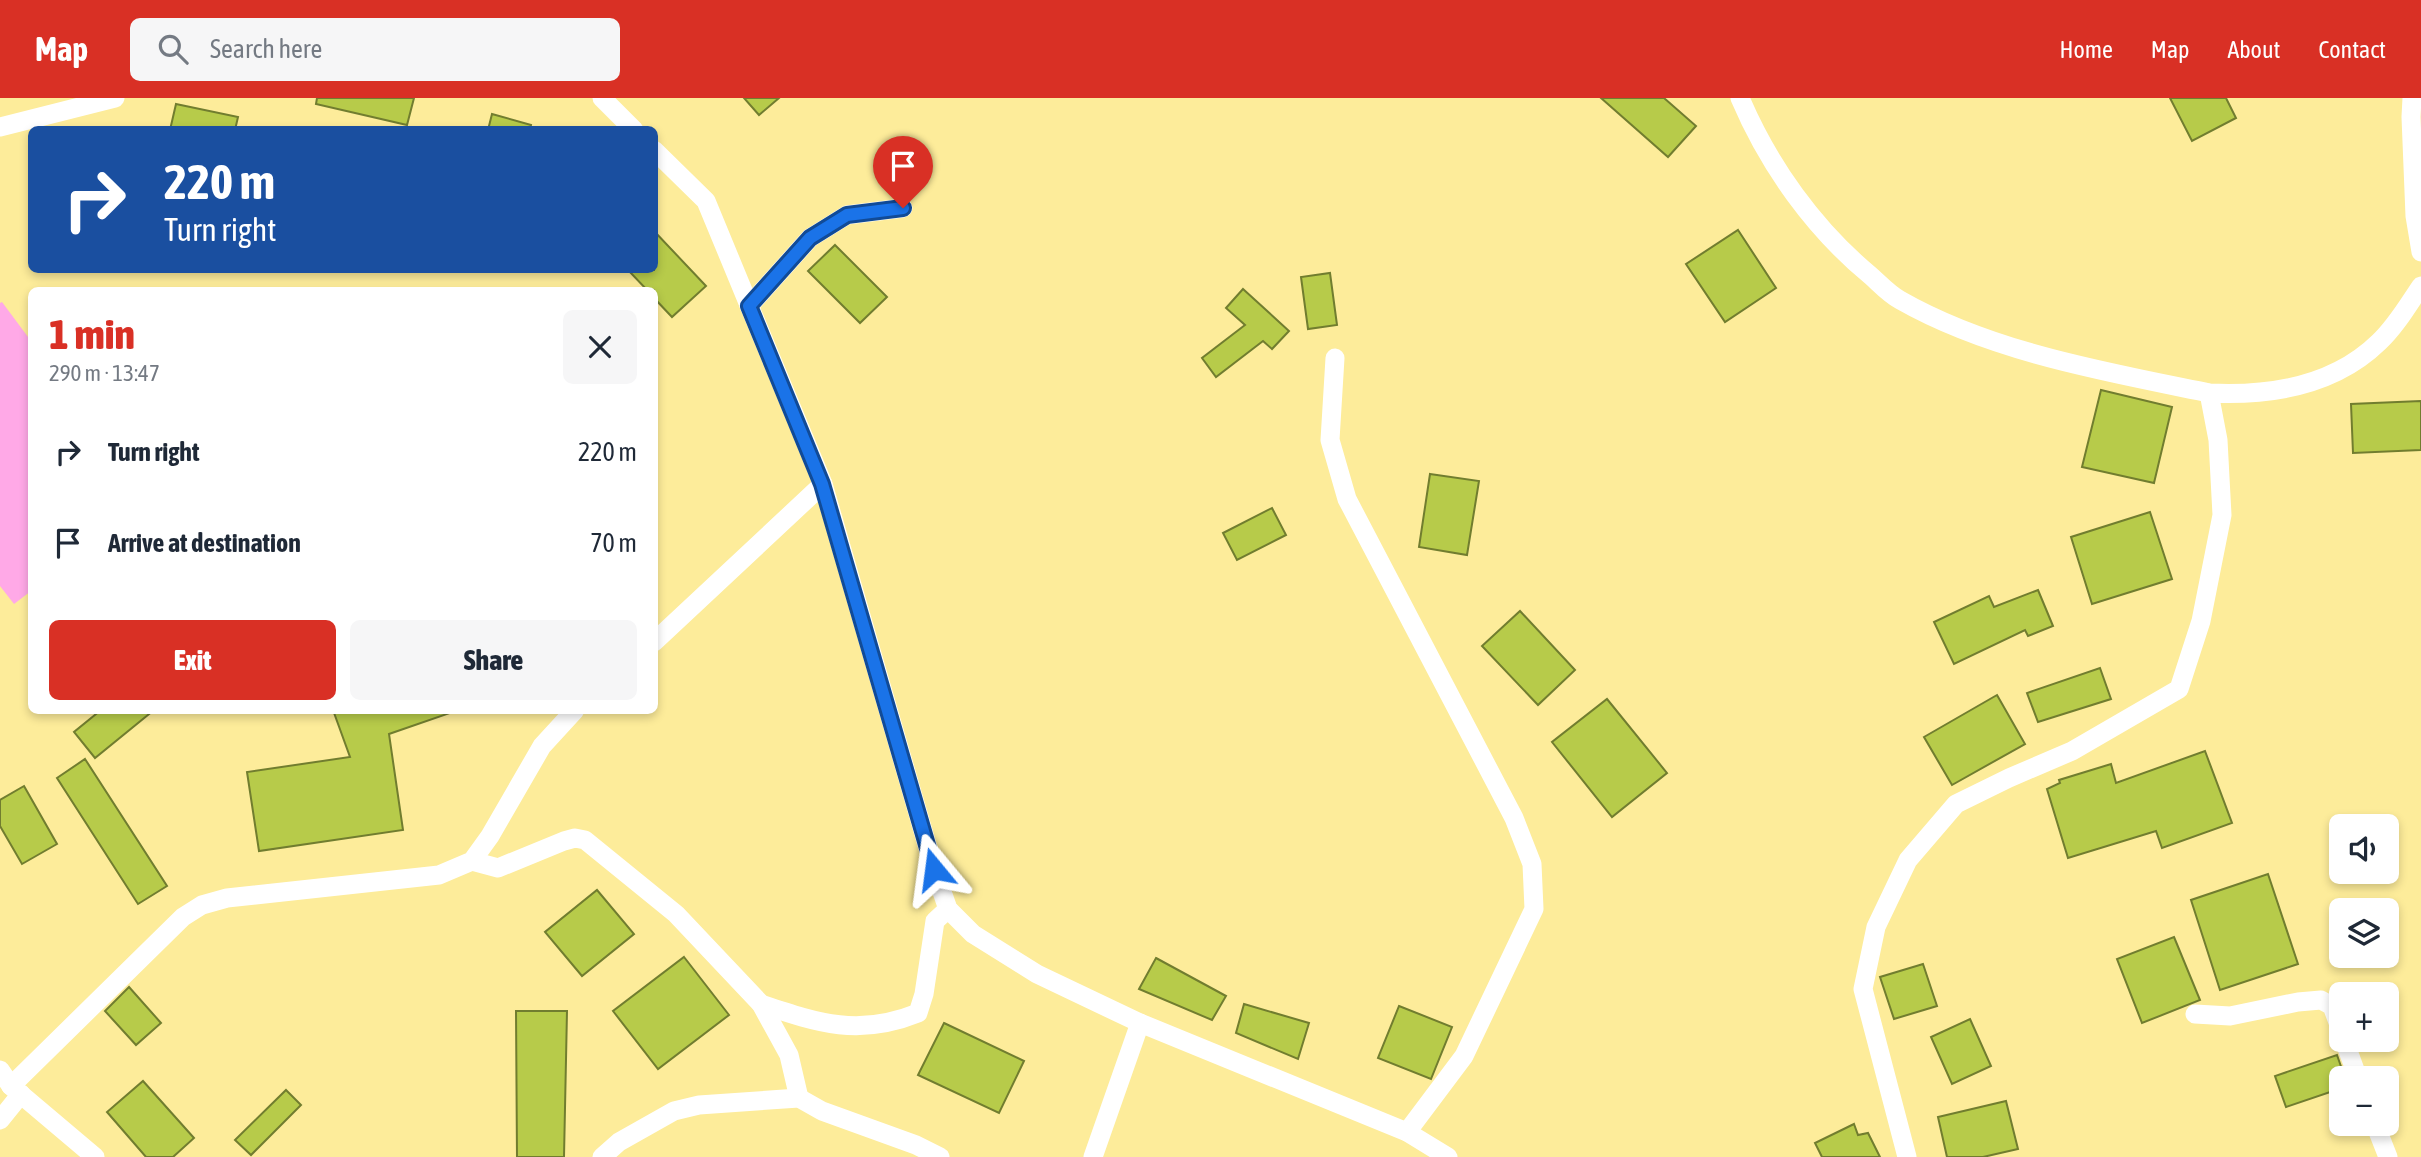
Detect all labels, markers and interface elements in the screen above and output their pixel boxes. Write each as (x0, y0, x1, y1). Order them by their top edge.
search box (130, 18, 620, 81)
text: Map (35, 30, 88, 68)
icon: search (154, 30, 192, 68)
text: Search here (210, 34, 322, 64)
text: Home (2059, 36, 2113, 63)
text: Map (2151, 36, 2189, 63)
text: About (2227, 36, 2280, 63)
text: Contact (2318, 36, 2386, 63)
pin (873, 136, 933, 208)
icon: arrive (884, 147, 922, 185)
text: 220 m (164, 153, 275, 209)
icon: right (49, 154, 140, 245)
text: Turn right (164, 211, 277, 248)
text: 1 min (49, 310, 135, 358)
button: close (563, 310, 637, 384)
text: 290 m · 13:47 (49, 360, 160, 386)
icon: right (49, 433, 87, 471)
text: Turn right (108, 437, 199, 467)
text: 220 m (578, 437, 637, 467)
icon: arrive (49, 524, 87, 562)
text: Arrive at destination (108, 528, 301, 558)
text: 70 m (590, 528, 637, 558)
button: Exit (49, 620, 336, 700)
button: Share (350, 620, 637, 700)
map controls (2329, 814, 2399, 1136)
button: sound (2329, 814, 2399, 884)
position arrow (897, 832, 971, 906)
button: layers (2329, 898, 2399, 968)
button: + (2329, 982, 2399, 1052)
button: − (2329, 1066, 2399, 1136)

